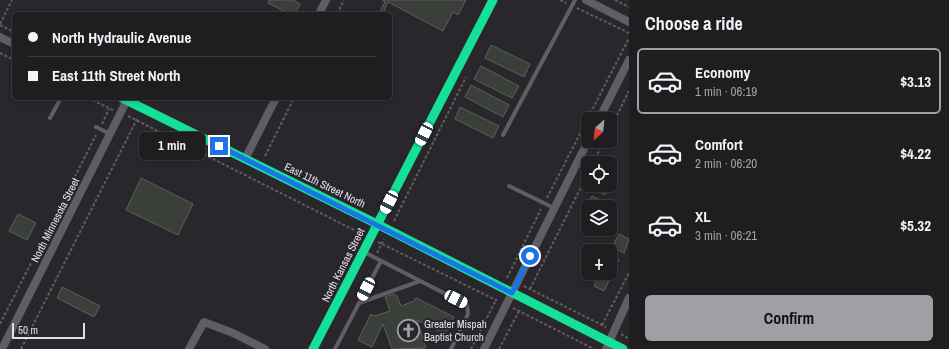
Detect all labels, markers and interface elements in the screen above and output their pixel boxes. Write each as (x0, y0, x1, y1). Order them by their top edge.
text: Choose a ride (645, 11, 743, 36)
text: North Hydraulic Avenue (52, 27, 191, 48)
text: Economy (695, 62, 750, 83)
icon: car (647, 63, 683, 99)
text: East 11th Street North (52, 65, 181, 86)
text: $3.13 (900, 71, 931, 92)
text: 1 min · 06:19 (695, 83, 757, 100)
north arrow (581, 112, 617, 148)
map controls (581, 112, 617, 280)
car (413, 121, 435, 147)
callout: 1 min (139, 132, 205, 160)
text: Comfort (695, 134, 743, 155)
icon: car (647, 135, 683, 171)
text: 1 min (158, 137, 186, 154)
route end (210, 137, 228, 155)
text: $4.22 (900, 143, 931, 164)
text: 2 min · 06:20 (695, 155, 757, 172)
button: locate (581, 156, 617, 192)
street label: East 11th Street North (282, 159, 368, 211)
street label: North Minnesota Street (28, 175, 83, 265)
car (378, 189, 400, 215)
button: layers (581, 200, 617, 236)
text: XL (695, 206, 711, 227)
icon: car (647, 207, 683, 243)
text: $5.32 (900, 215, 931, 236)
street label: North Kansas Street (318, 225, 368, 304)
text: 3 min · 06:21 (695, 227, 757, 244)
button: + (581, 244, 617, 280)
route start (521, 247, 539, 265)
car (355, 276, 377, 302)
car (443, 288, 469, 310)
button: Confirm (645, 295, 933, 341)
church icon: Greater Mispah Baptist Church (396, 317, 422, 343)
place label: Greater Mispah Baptist Church (424, 317, 487, 344)
scale bar (12, 321, 85, 340)
text: 50 m (18, 323, 38, 337)

